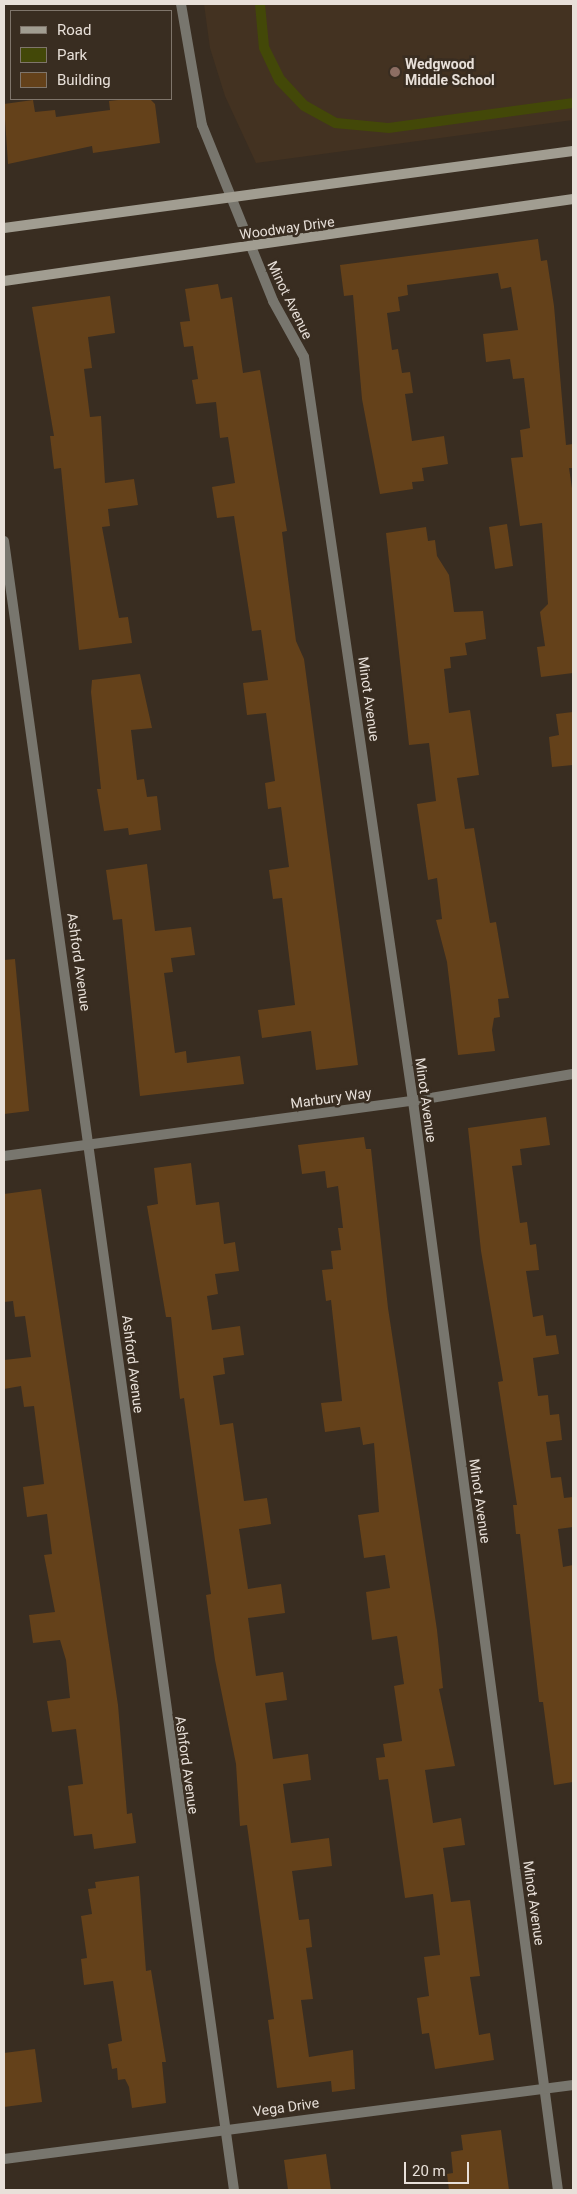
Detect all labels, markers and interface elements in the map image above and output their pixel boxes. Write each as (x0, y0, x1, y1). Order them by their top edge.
legend (10, 10, 172, 100)
text: Road (57, 21, 91, 39)
text: Park (57, 46, 87, 64)
place label: Wedgwood Middle School (405, 56, 495, 88)
marker: Wedgwood Middle School (389, 66, 401, 78)
text: Building (57, 71, 111, 89)
street label: Woodway Drive (238, 213, 336, 243)
street label: Minot Avenue (264, 258, 316, 342)
street label: Minot Avenue (355, 656, 383, 742)
street label: Ashford Avenue (64, 912, 94, 1012)
street label: Minot Avenue (412, 1057, 440, 1143)
street label: Marbury Way (289, 1084, 373, 1112)
street label: Ashford Avenue (119, 1314, 147, 1414)
street label: Minot Avenue (466, 1458, 494, 1544)
street label: Ashford Avenue (172, 1715, 202, 1815)
street label: Minot Avenue (520, 1860, 548, 1946)
street label: Vega Drive (252, 2094, 320, 2120)
scale bar (407, 2152, 472, 2184)
text: 20 m (412, 2162, 446, 2180)

